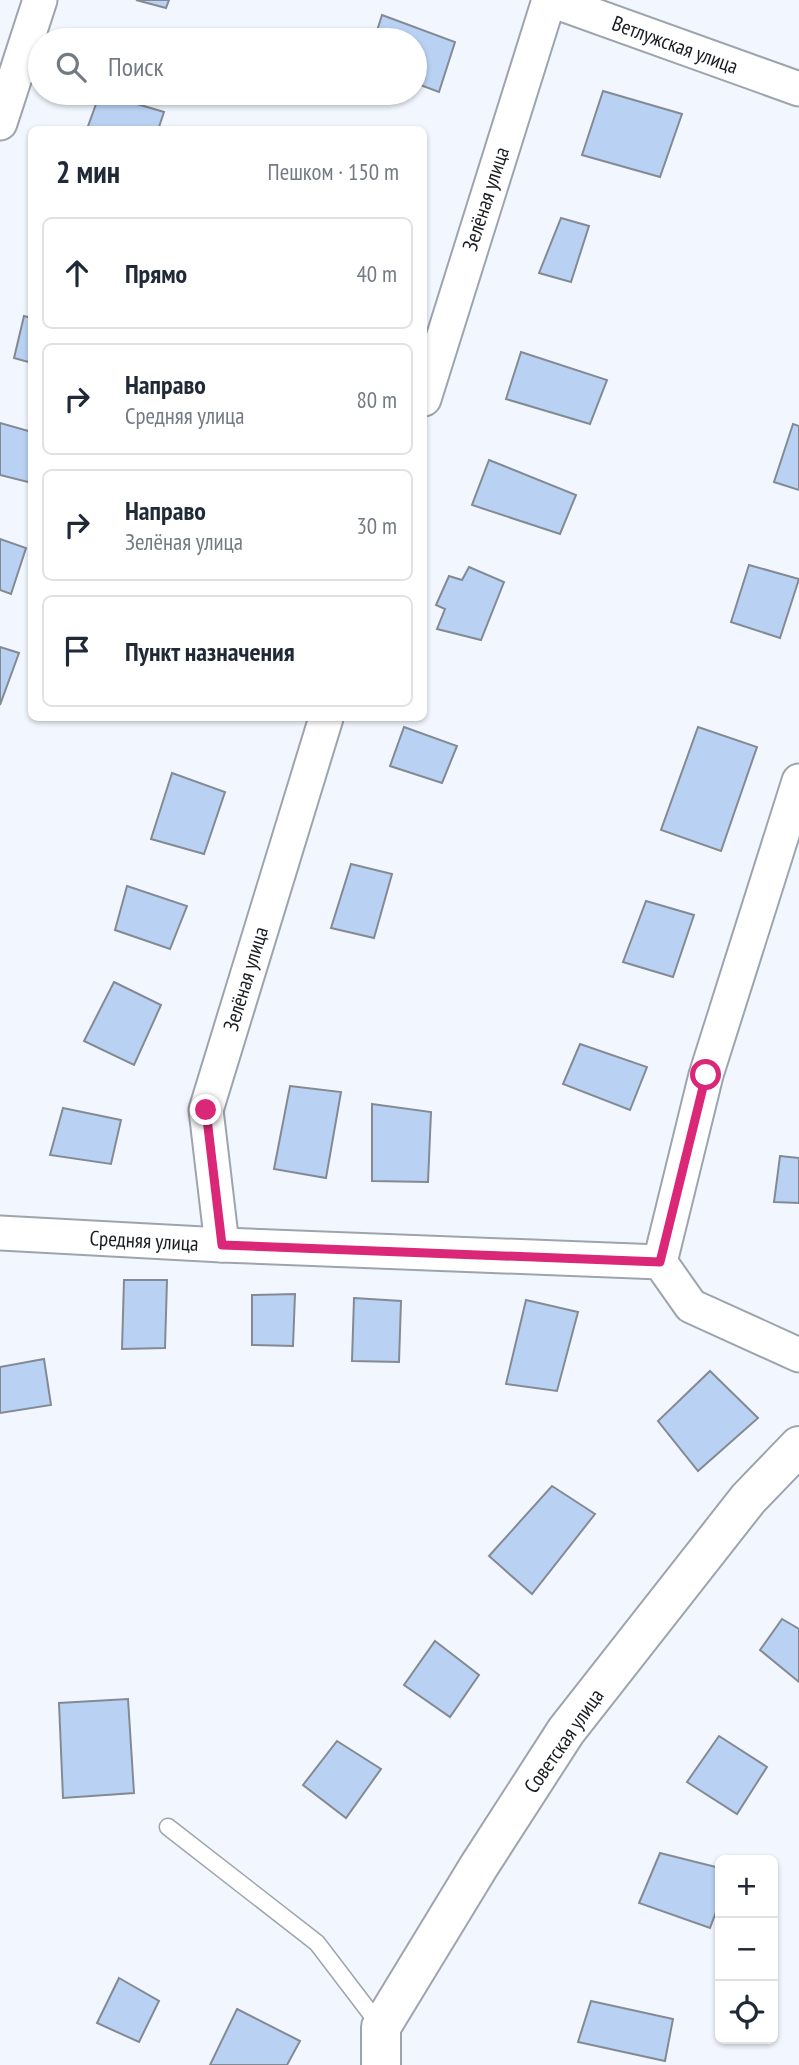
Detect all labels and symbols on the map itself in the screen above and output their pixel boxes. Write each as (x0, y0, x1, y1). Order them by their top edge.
street label: Ветлужская улица (609, 9, 742, 80)
street label: Зелёная улица (456, 143, 515, 254)
street label: Зелёная улица (217, 923, 274, 1034)
route start (690, 1059, 721, 1090)
route end (190, 1094, 221, 1125)
street label: Средняя улица (89, 1224, 199, 1257)
street label: Советская улица (518, 1683, 609, 1798)

